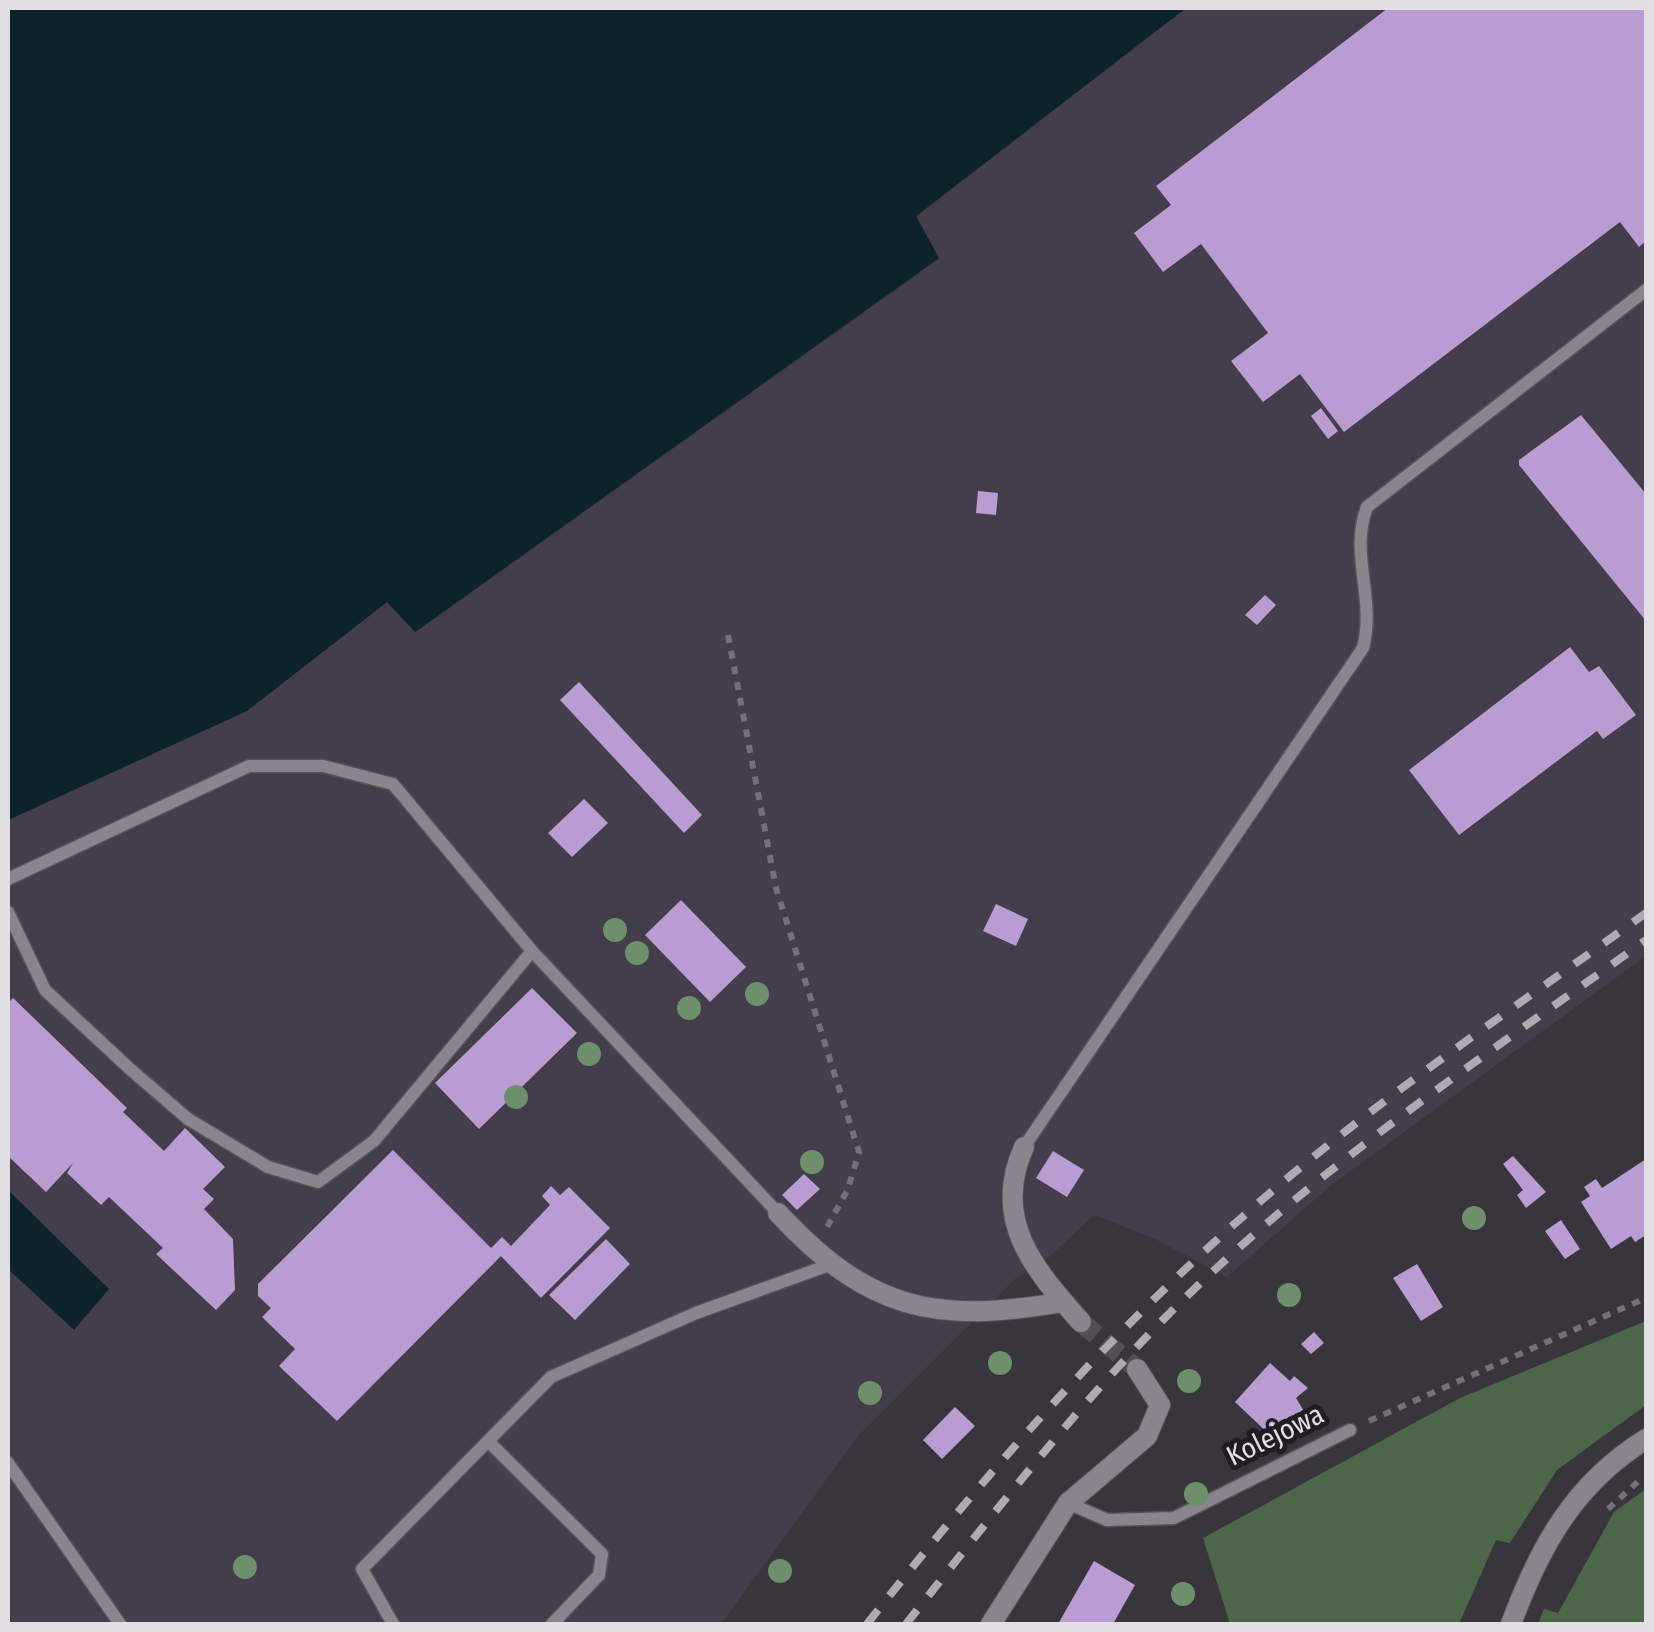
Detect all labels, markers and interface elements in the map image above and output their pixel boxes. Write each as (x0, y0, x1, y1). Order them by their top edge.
street label: Kolejowa (1221, 1397, 1329, 1473)

